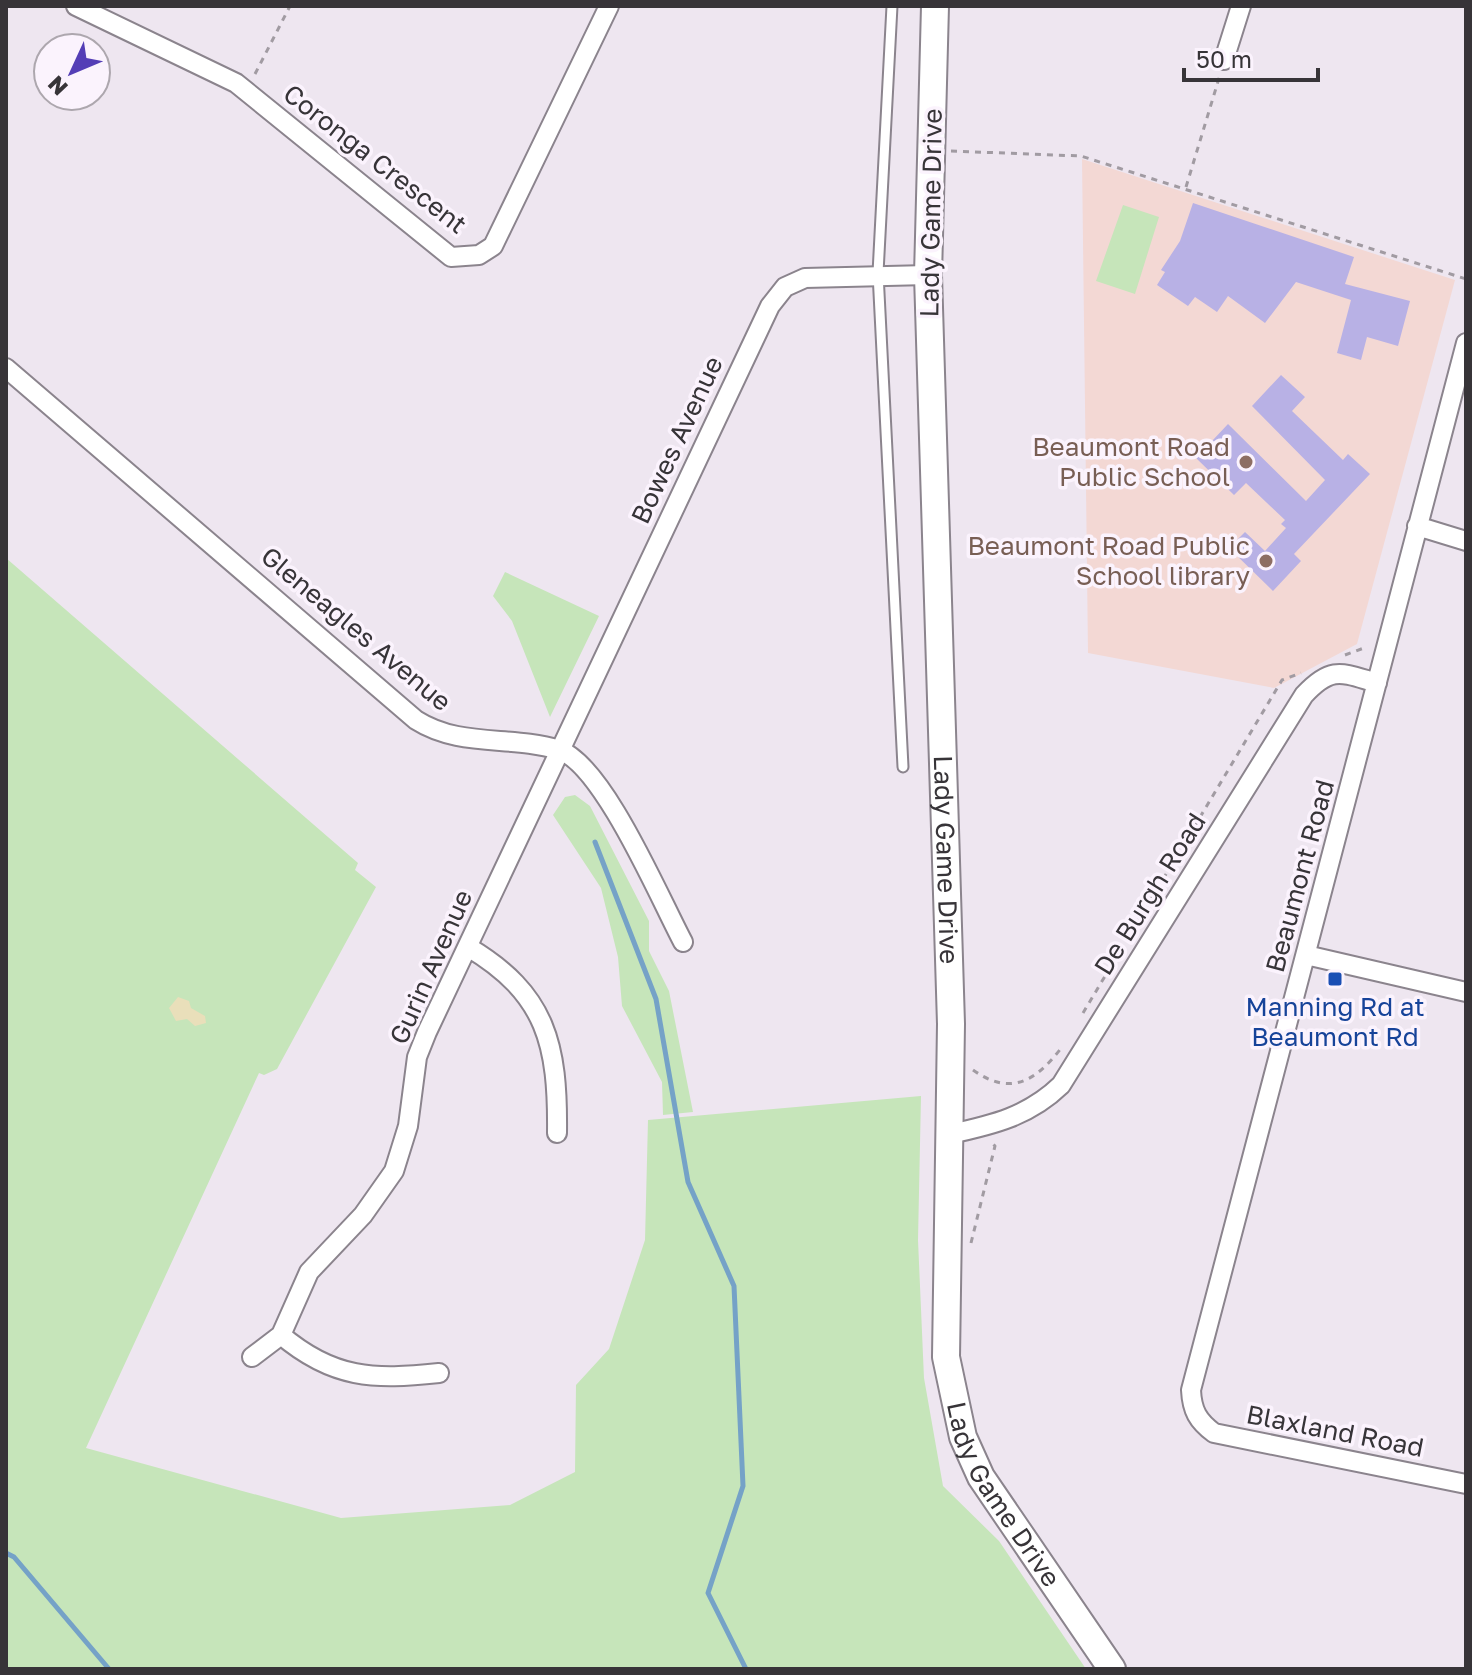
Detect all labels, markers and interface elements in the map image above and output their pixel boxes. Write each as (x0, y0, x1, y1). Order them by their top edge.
north arrow (32, 32, 112, 112)
scale bar (1184, 32, 1318, 82)
text: 50 m (1196, 44, 1252, 73)
text: N (42, 71, 73, 102)
street label: Coronga Crescent (278, 78, 473, 240)
street label: Lady Game Drive (913, 108, 948, 318)
street label: Bowes Avenue (624, 351, 729, 528)
place label: Beaumont Road Public School (1032, 431, 1230, 492)
marker: Beaumont Road Public School (1237, 453, 1255, 471)
place label: Beaumont Road Public School library (967, 530, 1250, 591)
street label: Gleneagles Avenue (255, 540, 458, 717)
marker: Beaumont Road Public School library (1257, 552, 1275, 570)
street label: Lady Game Drive (928, 755, 965, 965)
street label: Beaumont Road (1259, 776, 1340, 975)
street label: De Burgh Road (1087, 807, 1212, 980)
street label: Gurin Avenue (383, 885, 478, 1049)
marker: Manning Rd at Beaumont Rd (1326, 970, 1344, 988)
place label: Manning Rd at Beaumont Rd (1245, 991, 1425, 1052)
street label: Blaxland Road (1244, 1398, 1426, 1463)
street label: Lady Game Drive (941, 1399, 1067, 1592)

